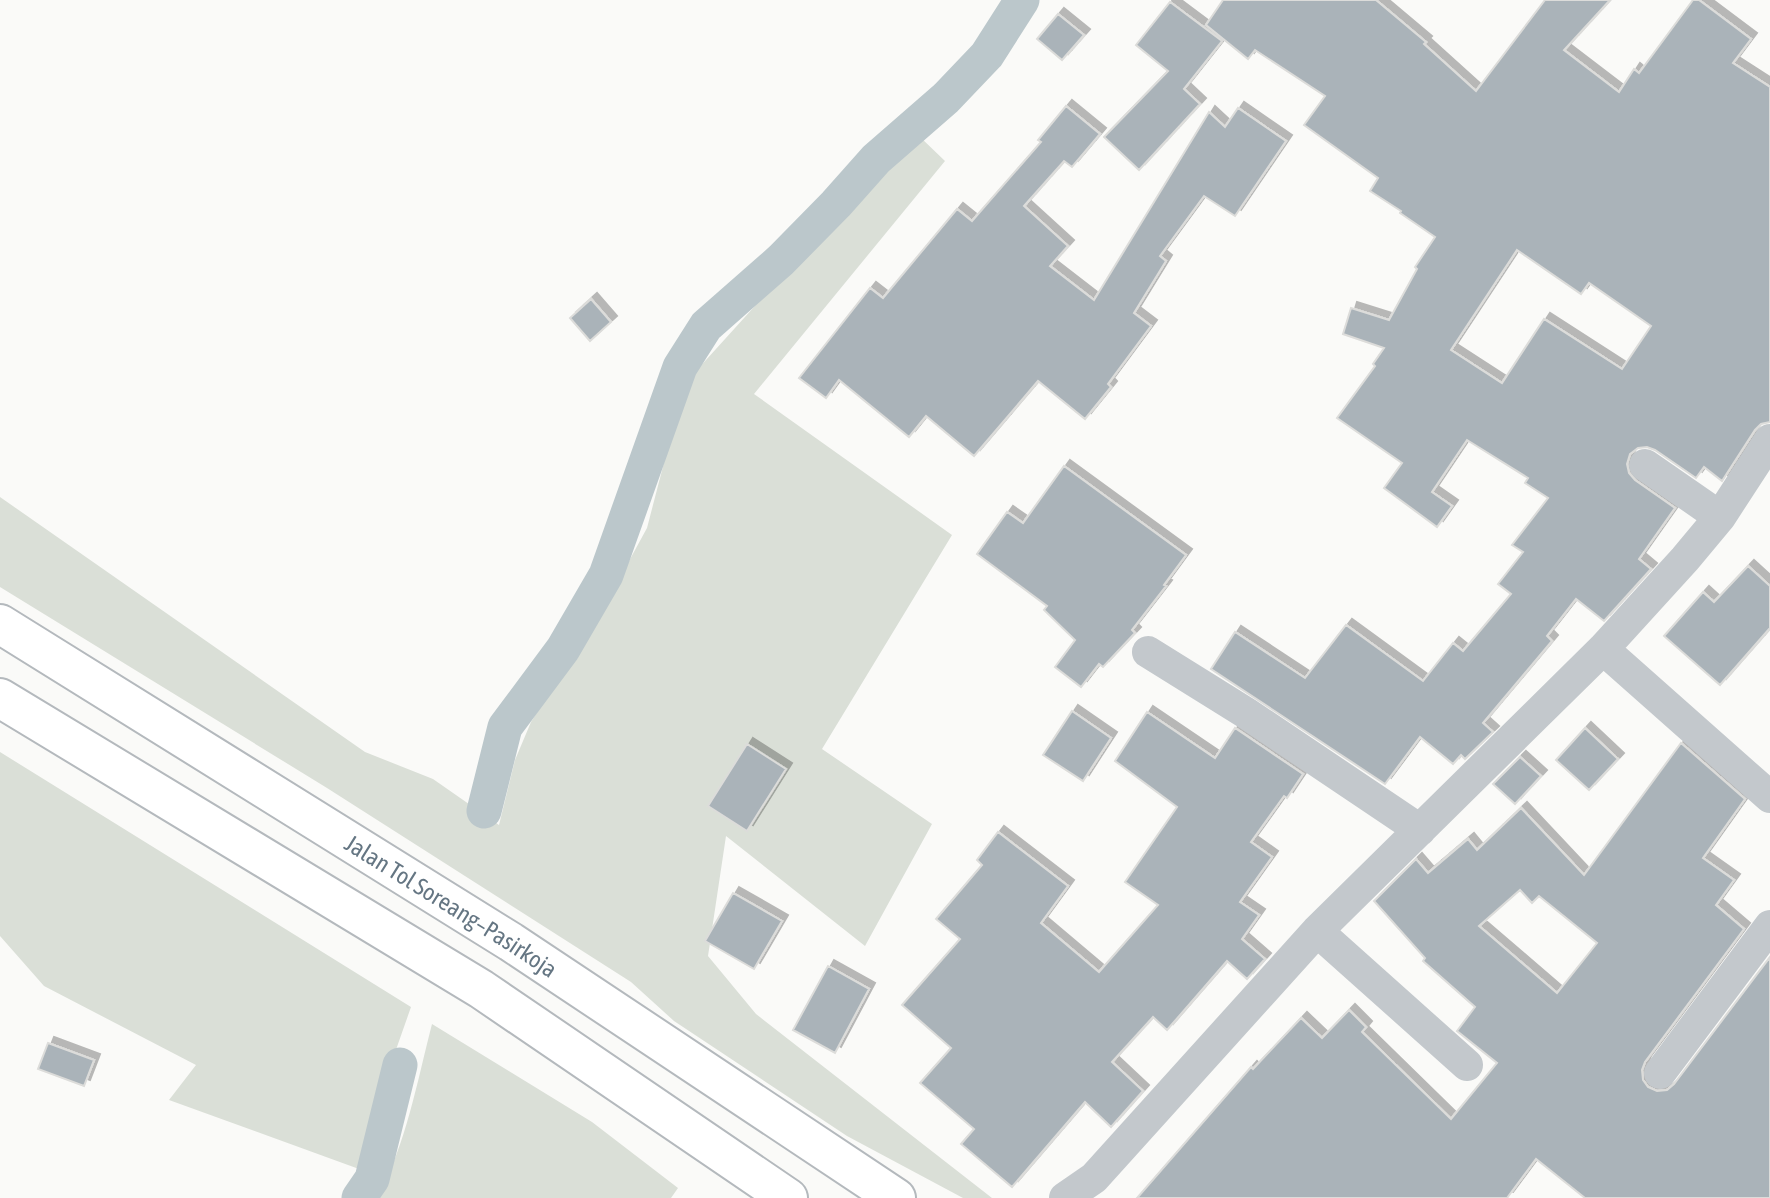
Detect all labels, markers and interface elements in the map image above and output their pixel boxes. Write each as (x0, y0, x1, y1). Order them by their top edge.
street label: Jalan Tol Soreang–Pasirkoja (340, 829, 562, 982)

